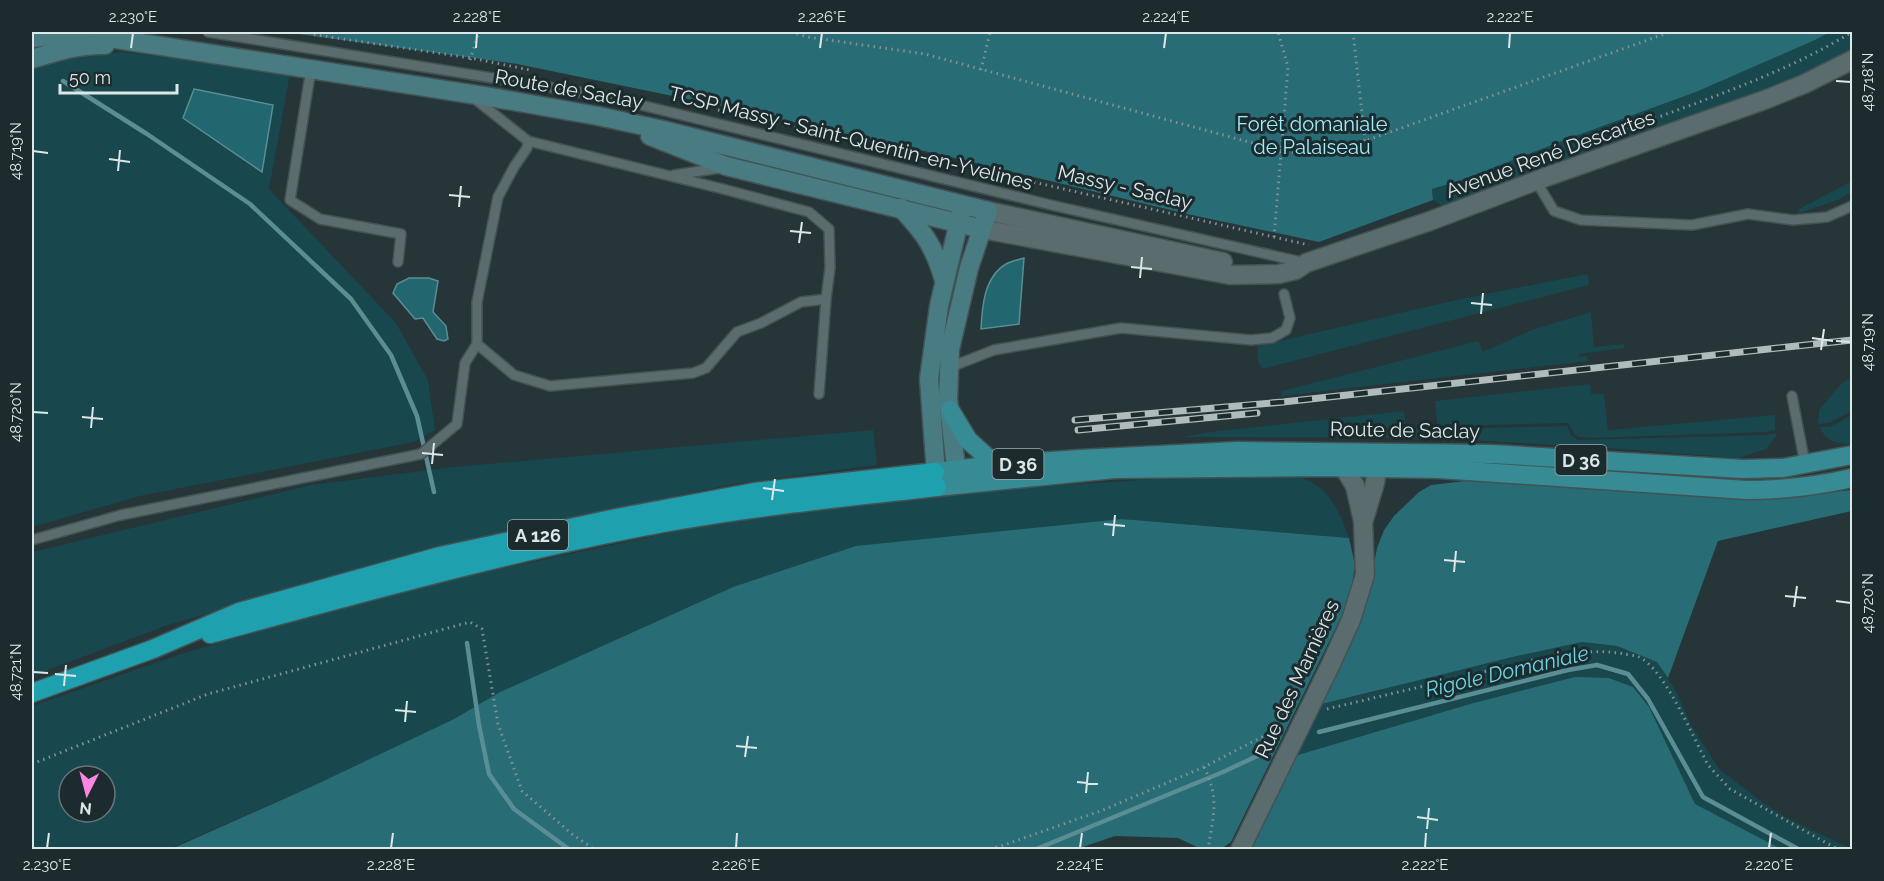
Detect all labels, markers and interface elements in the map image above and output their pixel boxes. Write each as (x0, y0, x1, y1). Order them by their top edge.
text: 2.230°E (109, 8, 157, 26)
text: 2.228°E (453, 8, 501, 26)
text: 2.226°E (798, 8, 846, 26)
text: 2.224°E (1142, 8, 1190, 26)
text: 2.222°E (1486, 8, 1534, 26)
text: 48.718°N (1859, 53, 1877, 111)
scale bar (60, 57, 177, 95)
street label: Route de Saclay (493, 64, 645, 114)
text: 50 m (69, 67, 111, 88)
street label: TCSP Massy - Saint-Quentin-en-Yvelines (667, 81, 1035, 195)
street label: Avenue René Descartes (1442, 105, 1658, 203)
park label: Forêt domaniale de Palaiseau (1237, 112, 1388, 159)
text: 48.719°N (7, 122, 25, 180)
street label: Massy - Saclay (1055, 160, 1195, 214)
text: 48.719°N (1859, 313, 1877, 371)
text: 48.720°N (7, 382, 25, 442)
street label: Route de Saclay (1330, 417, 1480, 443)
road number: D 36 (1556, 445, 1606, 475)
road number: D 36 (992, 449, 1044, 479)
road number: A 126 (508, 520, 568, 550)
text: 48.720°N (1859, 573, 1877, 633)
street label: Rue des Marnières (1250, 596, 1344, 762)
water label: Rigole Domaniale (1423, 640, 1591, 702)
text: 48.721°N (7, 643, 25, 701)
north arrow (57, 764, 117, 824)
text: N (78, 798, 93, 819)
text: 2.230°E (23, 856, 71, 874)
text: 2.228°E (367, 856, 415, 874)
text: 2.226°E (712, 856, 760, 874)
text: 2.224°E (1056, 856, 1104, 874)
text: 2.222°E (1401, 856, 1449, 874)
text: 2.220°E (1745, 856, 1793, 874)

